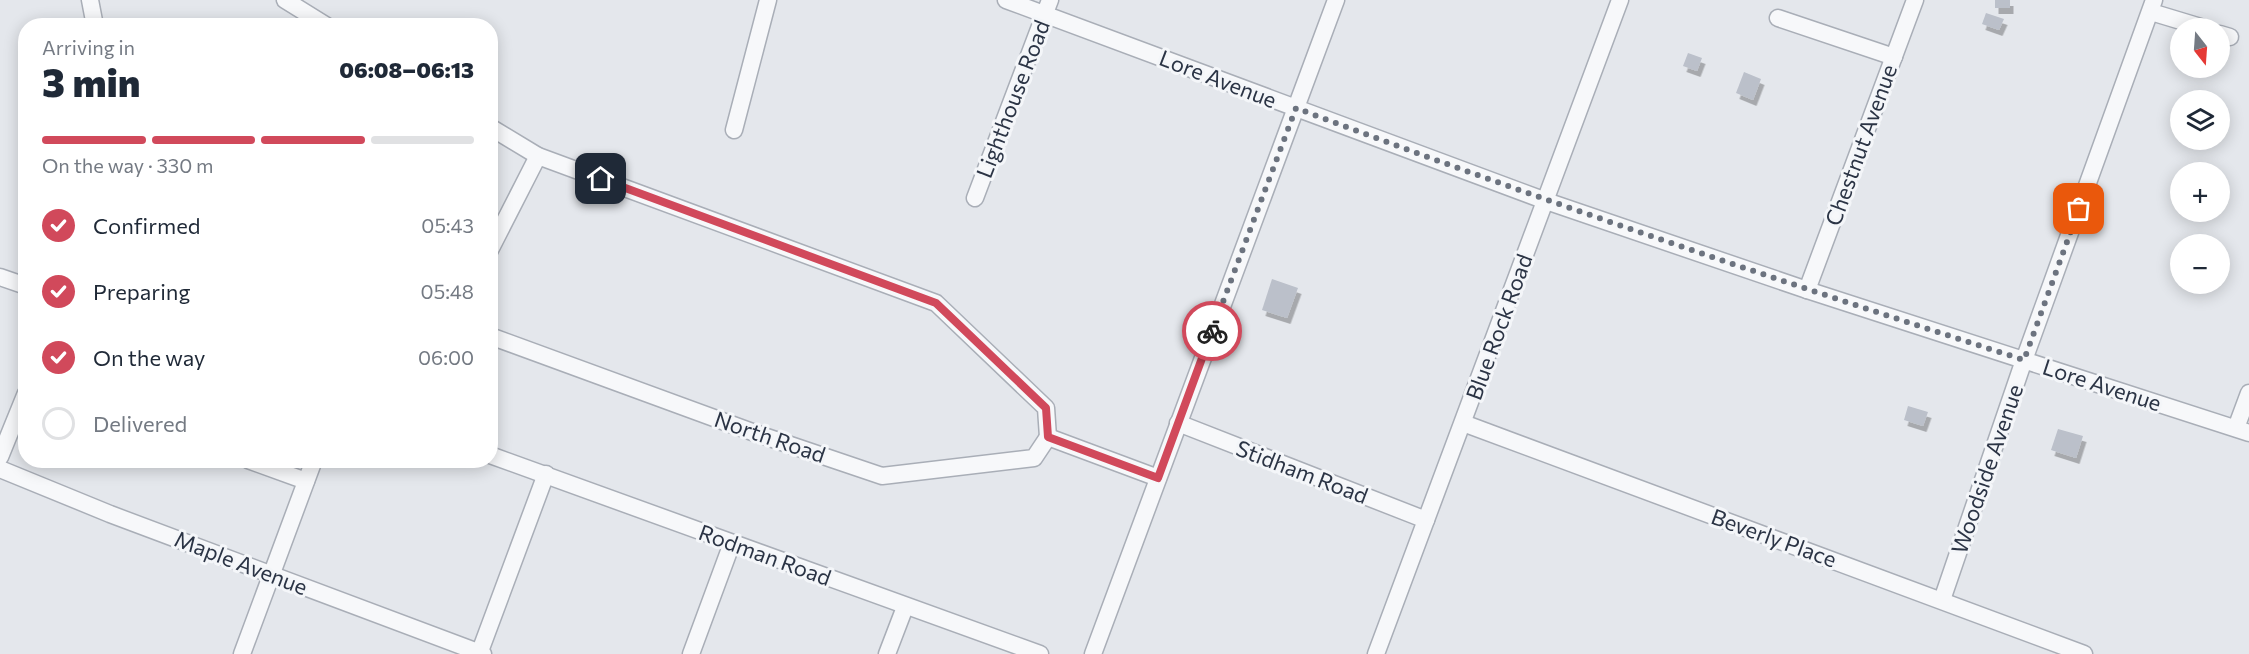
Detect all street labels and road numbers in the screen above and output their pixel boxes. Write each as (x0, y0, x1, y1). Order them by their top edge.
street label: Lighthouse Road (970, 16, 1055, 182)
street label: Lore Avenue (1156, 44, 1281, 113)
street label: Chestnut Avenue (1819, 60, 1902, 229)
street label: Blue Rock Road (1460, 250, 1537, 404)
street label: Lore Avenue (2039, 353, 2165, 416)
street label: Woodside Avenue (1945, 381, 2028, 557)
street label: North Road (711, 405, 829, 468)
street label: Stidham Road (1232, 434, 1372, 509)
street label: Beverly Place (1708, 502, 1841, 573)
street label: Rodman Road (695, 518, 835, 591)
street label: Maple Avenue (171, 525, 311, 600)

